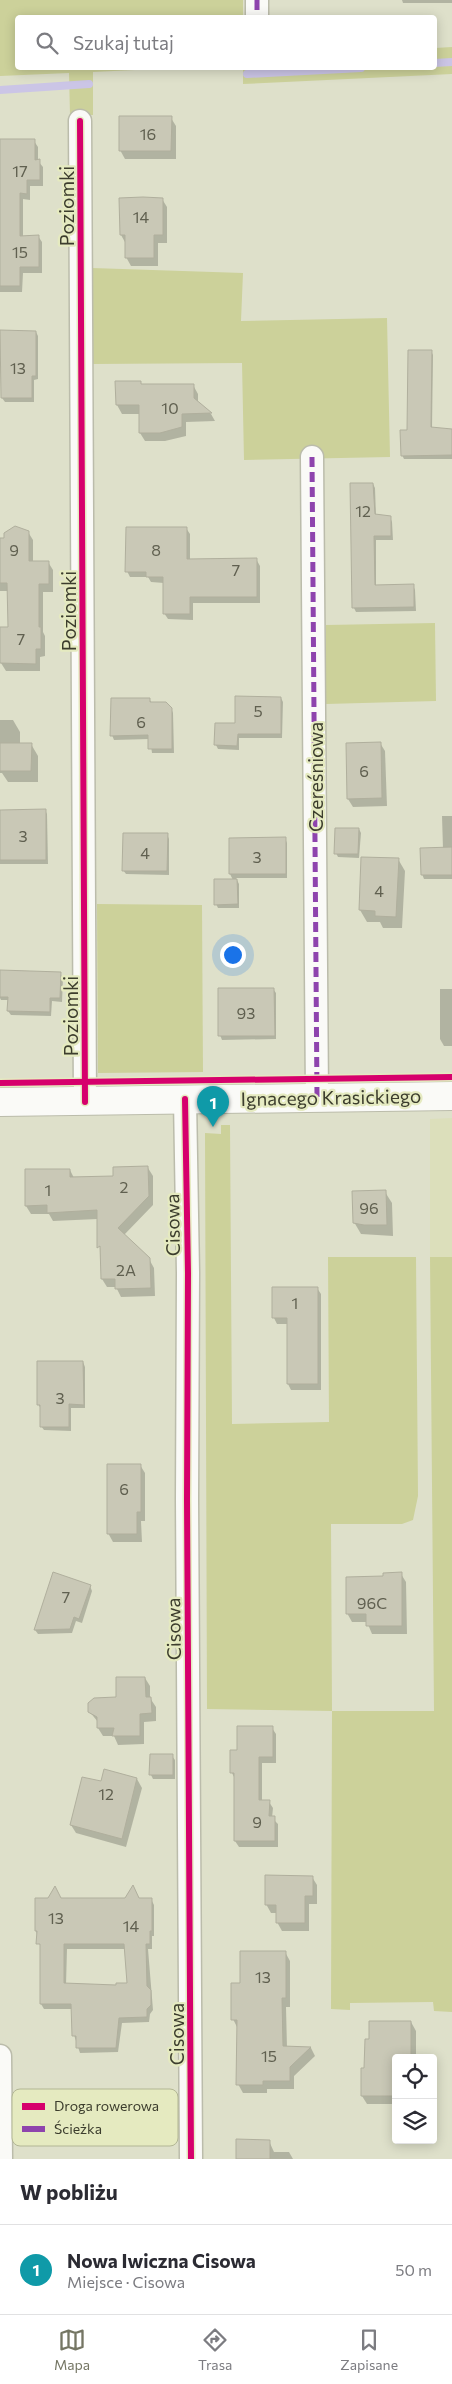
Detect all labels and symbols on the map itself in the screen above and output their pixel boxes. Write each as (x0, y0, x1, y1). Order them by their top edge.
house number: 16 (140, 124, 156, 143)
house number: 17 (12, 161, 28, 180)
street label: Poziomki (55, 166, 78, 246)
house number: 14 (133, 207, 150, 226)
house number: 15 (12, 242, 28, 261)
house number: 13 (10, 358, 26, 377)
house number: 10 (161, 398, 179, 417)
house number: 12 (355, 501, 371, 520)
house number: 9 (9, 540, 19, 559)
house number: 8 (151, 540, 161, 559)
house number: 7 (232, 560, 240, 579)
street label: Poziomki (57, 571, 80, 651)
house number: 7 (17, 629, 25, 648)
house number: 5 (253, 701, 263, 720)
house number: 6 (136, 712, 146, 731)
street label: Czereśniowa (304, 722, 327, 832)
house number: 6 (359, 761, 369, 780)
house number: 3 (18, 826, 28, 845)
house number: 4 (140, 843, 150, 862)
house number: 3 (252, 847, 262, 866)
house number: 4 (374, 881, 384, 900)
your location (220, 942, 246, 968)
street label: Poziomki (59, 976, 82, 1056)
house number: 93 (237, 1003, 255, 1022)
street label: Ignacego Krasickiego (241, 1084, 421, 1110)
pin: 1 (197, 1086, 229, 1127)
house number: 2 (120, 1177, 129, 1196)
house number: 1 (45, 1180, 51, 1199)
street label: Cisowa (160, 1194, 184, 1256)
house number: 96 (359, 1198, 379, 1217)
house number: 2A (116, 1260, 136, 1279)
house number: 1 (292, 1293, 298, 1312)
house number: 3 (55, 1388, 65, 1407)
house number: 6 (119, 1479, 129, 1498)
house number: 7 (62, 1587, 70, 1606)
house number: 96C (357, 1593, 387, 1612)
street label: Cisowa (161, 1598, 185, 1660)
house number: 12 (98, 1784, 114, 1803)
house number: 9 (252, 1812, 262, 1831)
house number: 13 (48, 1908, 64, 1927)
house number: 14 (123, 1916, 140, 1935)
house number: 13 (255, 1967, 271, 1986)
street label: Cisowa (165, 2003, 188, 2065)
house number: 15 (261, 2046, 277, 2065)
legend (12, 2089, 178, 2146)
text: Droga rowerowa (54, 2097, 159, 2114)
text: Ścieżka (54, 2120, 102, 2137)

